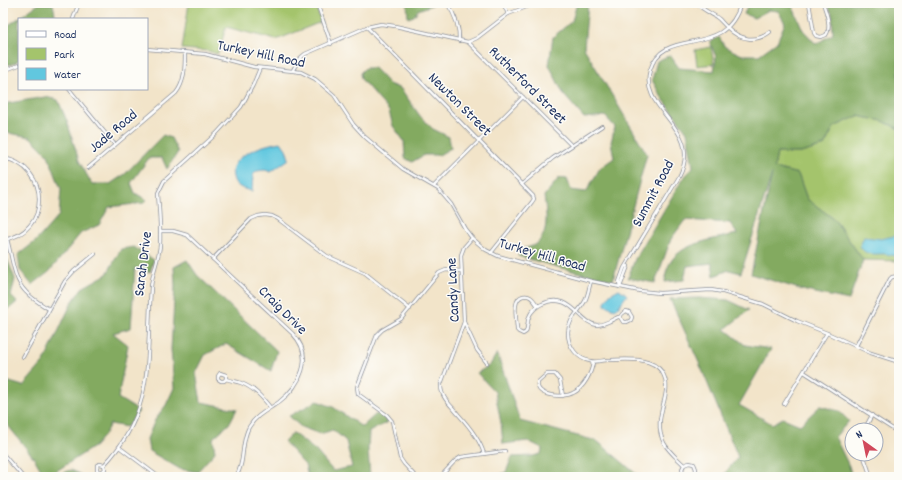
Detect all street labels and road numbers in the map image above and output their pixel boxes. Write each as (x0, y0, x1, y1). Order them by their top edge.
street label: Turkey Hill Road (215, 35, 307, 75)
street label: Rutherford Street (483, 42, 571, 130)
street label: Newton Street (422, 68, 496, 142)
street label: Jade Road (85, 105, 143, 159)
street label: Summit Road (627, 156, 681, 232)
street label: Sarah Drive (129, 230, 159, 298)
street label: Turkey Hill Road (496, 233, 588, 279)
street label: Candy Lane (441, 257, 467, 323)
street label: Craig Drive (252, 281, 312, 341)

